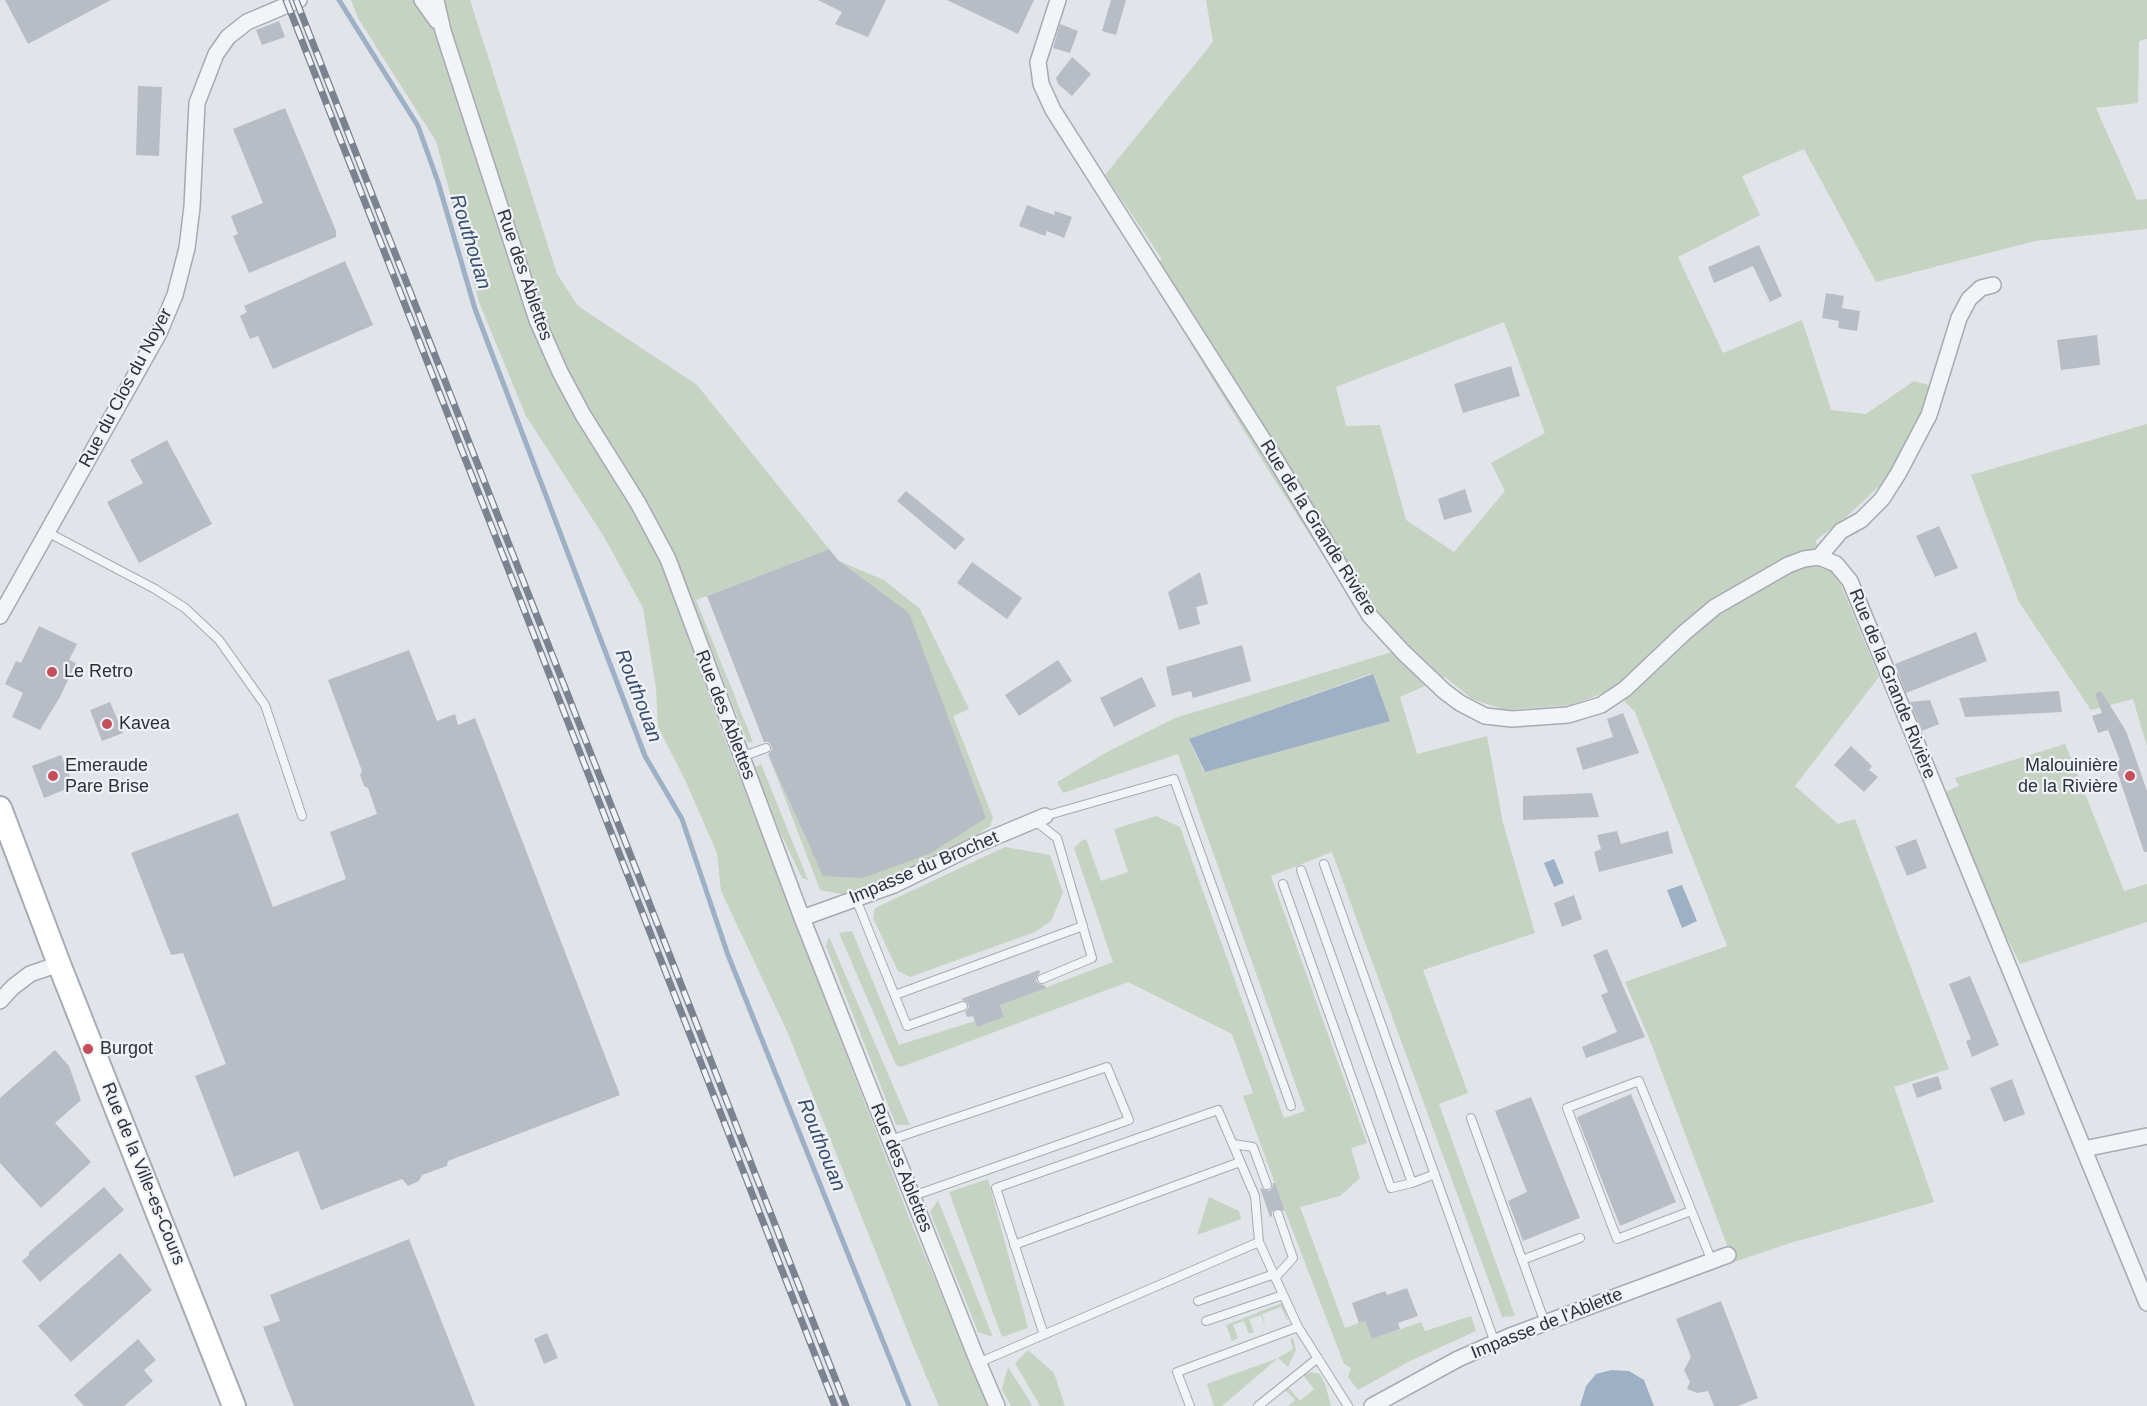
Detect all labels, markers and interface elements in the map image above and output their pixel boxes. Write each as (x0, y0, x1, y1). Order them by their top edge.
water label: Routhouan (444, 192, 496, 292)
street label: Rue des Ablettes (491, 207, 557, 343)
street label: Rue du Clos du Noyer (75, 305, 177, 471)
street label: Rue de la Grande Rivière (1255, 436, 1381, 620)
street label: Rue de la Grande Rivière (1844, 586, 1940, 782)
water label: Routhouan (609, 646, 667, 746)
street label: Rue des Ablettes (690, 647, 760, 783)
place label: Le Retro (64, 661, 133, 683)
marker: Le Retro (45, 665, 59, 679)
place label: Kavea (119, 713, 170, 735)
marker: Kavea (100, 717, 114, 731)
place label: Emeraude Pare Brise (65, 755, 149, 798)
place label: Malouinière de la Rivière (2018, 755, 2118, 798)
marker: Emeraude Pare Brise (46, 769, 60, 783)
marker: Malouinière de la Rivière (2123, 769, 2137, 783)
street label: Impasse du Brochet (846, 827, 1002, 909)
place label: Burgot (100, 1038, 153, 1060)
marker: Burgot (81, 1042, 95, 1056)
street label: Rue de la Ville-es-Cours (97, 1080, 189, 1268)
water label: Routhouan (792, 1095, 850, 1195)
street label: Rue des Ablettes (865, 1100, 937, 1236)
street label: Impasse de l'Ablette (1468, 1284, 1626, 1364)

